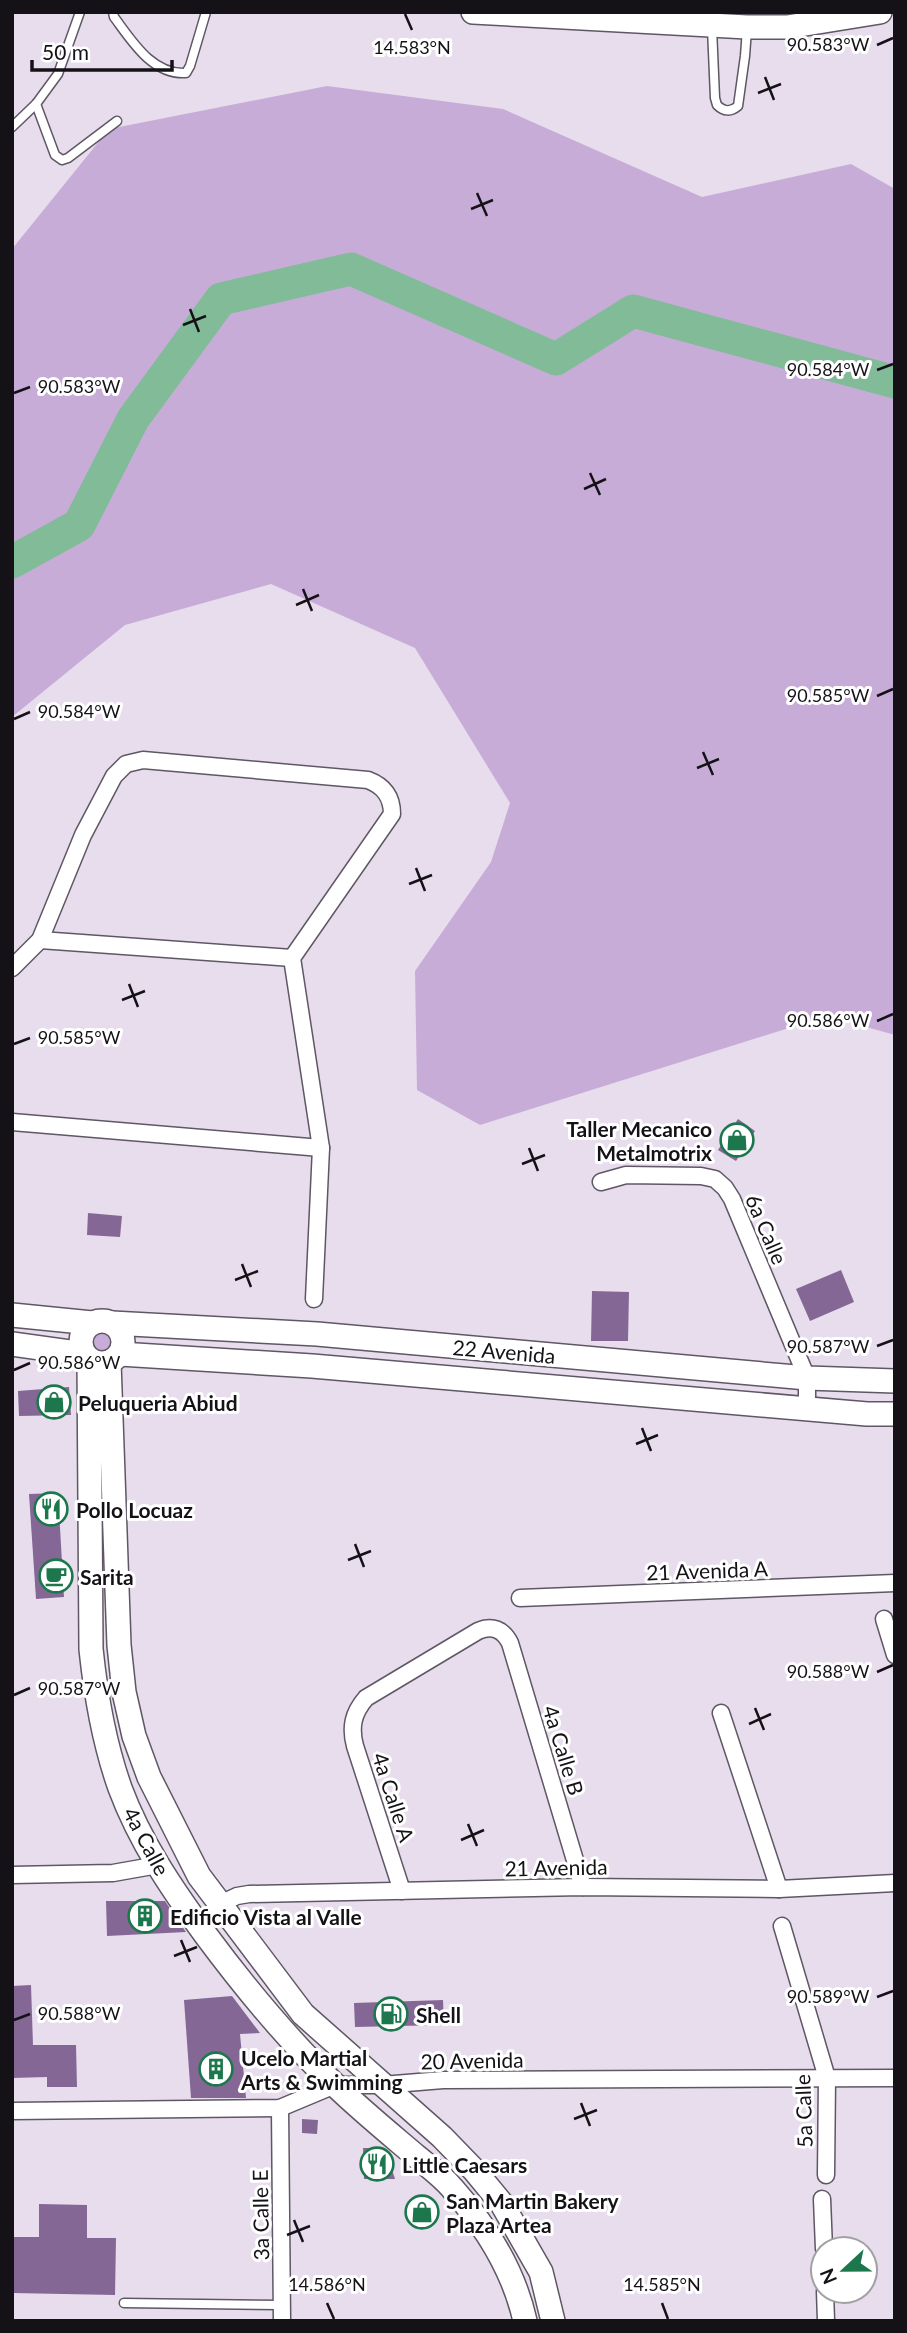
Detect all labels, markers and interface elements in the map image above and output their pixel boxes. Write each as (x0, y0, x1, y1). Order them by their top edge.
scale bar (32, 28, 172, 72)
text: 90.583°W (787, 33, 870, 55)
text: 14.583°N (373, 36, 451, 58)
text: 50 m (42, 39, 89, 64)
text: 90.584°W (787, 358, 870, 380)
text: 90.583°W (38, 375, 121, 397)
text: 90.585°W (787, 684, 870, 706)
text: 90.584°W (38, 700, 121, 722)
text: 90.586°W (787, 1009, 870, 1031)
text: 90.585°W (38, 1026, 121, 1048)
place label: Taller Mecanico Metalmotrix (566, 1116, 712, 1165)
shop icon: Taller Mecanico Metalmotrix (718, 1121, 756, 1159)
street label: 6a Calle (741, 1190, 793, 1268)
street label: 22 Avenida (452, 1334, 556, 1368)
text: 90.587°W (787, 1335, 870, 1357)
text: 90.586°W (38, 1351, 121, 1373)
shop icon: Peluqueria Abiud (35, 1383, 73, 1421)
place label: Peluqueria Abiud (78, 1390, 238, 1415)
restaurant icon: Pollo Locuaz (32, 1490, 70, 1528)
place label: Pollo Locuaz (76, 1497, 193, 1522)
street label: 21 Avenida A (646, 1555, 769, 1585)
cafe icon: Sarita (37, 1557, 75, 1595)
place label: Sarita (80, 1564, 134, 1589)
text: 90.588°W (787, 1660, 870, 1682)
text: 90.587°W (38, 1677, 121, 1699)
street label: 4a Calle B (539, 1702, 589, 1798)
street label: 4a Calle A (368, 1749, 420, 1846)
street label: 4a Calle (119, 1803, 175, 1879)
street label: 21 Avenida (504, 1854, 608, 1880)
building icon: Edificio Vista al Valle (126, 1897, 164, 1935)
place label: Edificio Vista al Valle (170, 1904, 362, 1929)
text: 90.589°W (787, 1985, 870, 2007)
fuel station icon: Shell (372, 1995, 410, 2033)
text: 90.588°W (38, 2002, 121, 2024)
place label: Shell (416, 2002, 461, 2027)
place label: Ucelo Martial Arts & Swimming (240, 2045, 403, 2094)
street label: 20 Avenida (420, 2047, 524, 2073)
building icon: Ucelo Martial Arts & Swimming (197, 2050, 235, 2088)
street label: 5a Calle (789, 2074, 817, 2148)
restaurant icon: Little Caesars (358, 2145, 396, 2183)
place label: Little Caesars (402, 2152, 527, 2177)
street label: 3a Calle E (247, 2169, 273, 2261)
place label: San Martin Bakery Plaza Artea (446, 2188, 620, 2237)
shop icon: San Martin Bakery Plaza Artea (403, 2193, 441, 2231)
north arrow (809, 2235, 879, 2305)
text: N (814, 2265, 841, 2288)
text: 14.586°N (288, 2273, 366, 2295)
text: 14.585°N (623, 2273, 701, 2295)

